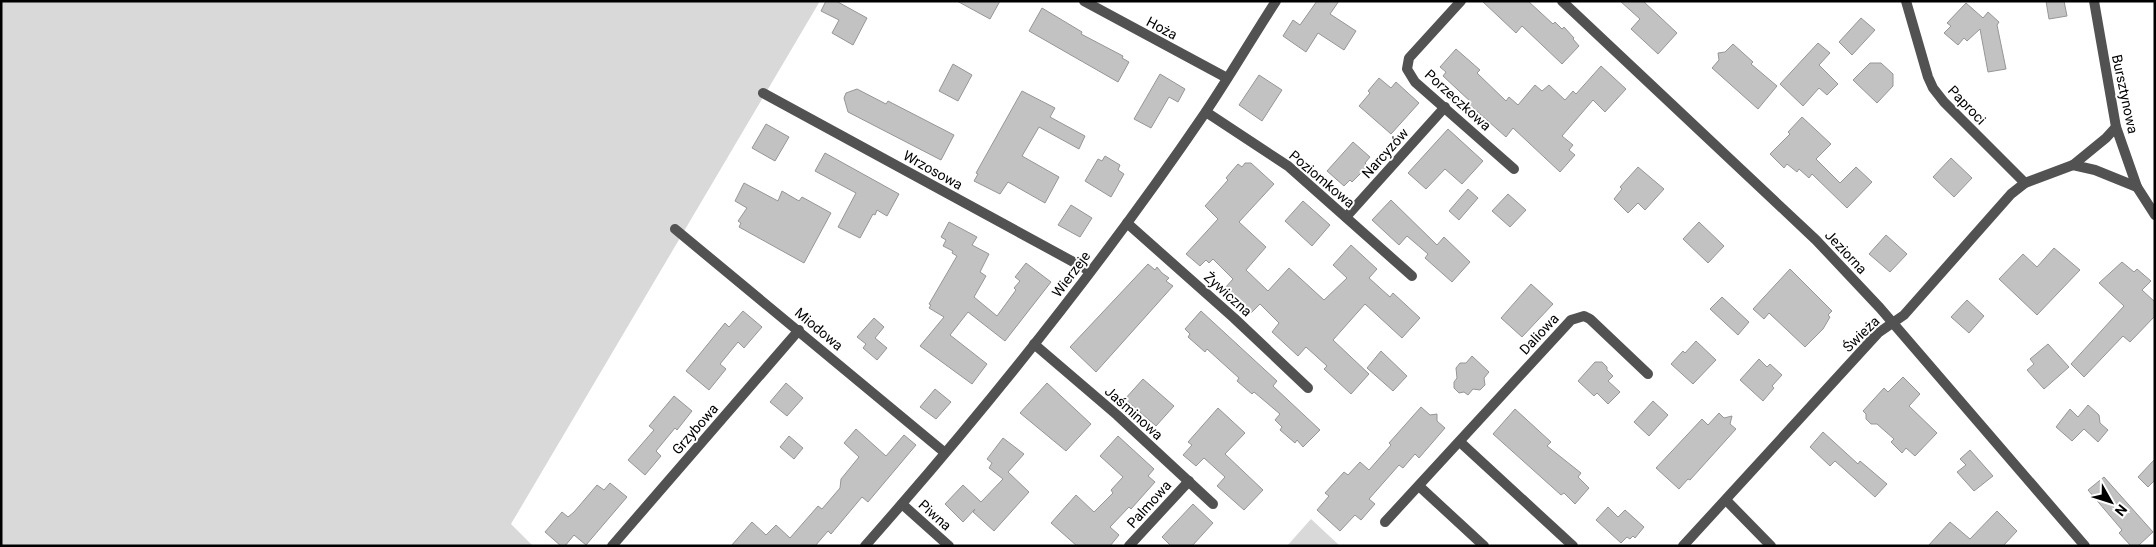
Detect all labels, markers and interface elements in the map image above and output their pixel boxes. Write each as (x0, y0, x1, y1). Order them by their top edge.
street label: Hoża (1144, 13, 1180, 43)
street label: Bursztynowa (2109, 53, 2141, 135)
street label: Porzeczkowa (1422, 66, 1494, 134)
street label: Paproci (1945, 82, 1989, 128)
street label: Narcyzów (1358, 124, 1412, 181)
street label: Wrzosowa (901, 147, 965, 193)
street label: Poziomkowa (1286, 147, 1358, 211)
street label: Jeziorna (1822, 227, 1870, 277)
street label: Wierzeje (1049, 248, 1093, 300)
street label: Żywiczna (1201, 269, 1255, 319)
street label: Miodowa (792, 304, 846, 354)
street label: Daliowa (1516, 310, 1562, 358)
street label: Świeża (1839, 312, 1882, 355)
street label: Jaśminowa (1102, 383, 1166, 443)
street label: Grzybowa (669, 400, 721, 458)
street label: Palmowa (1124, 477, 1174, 531)
north arrow (2086, 477, 2136, 527)
street label: Piwna (915, 496, 955, 534)
text: N (2112, 501, 2130, 519)

